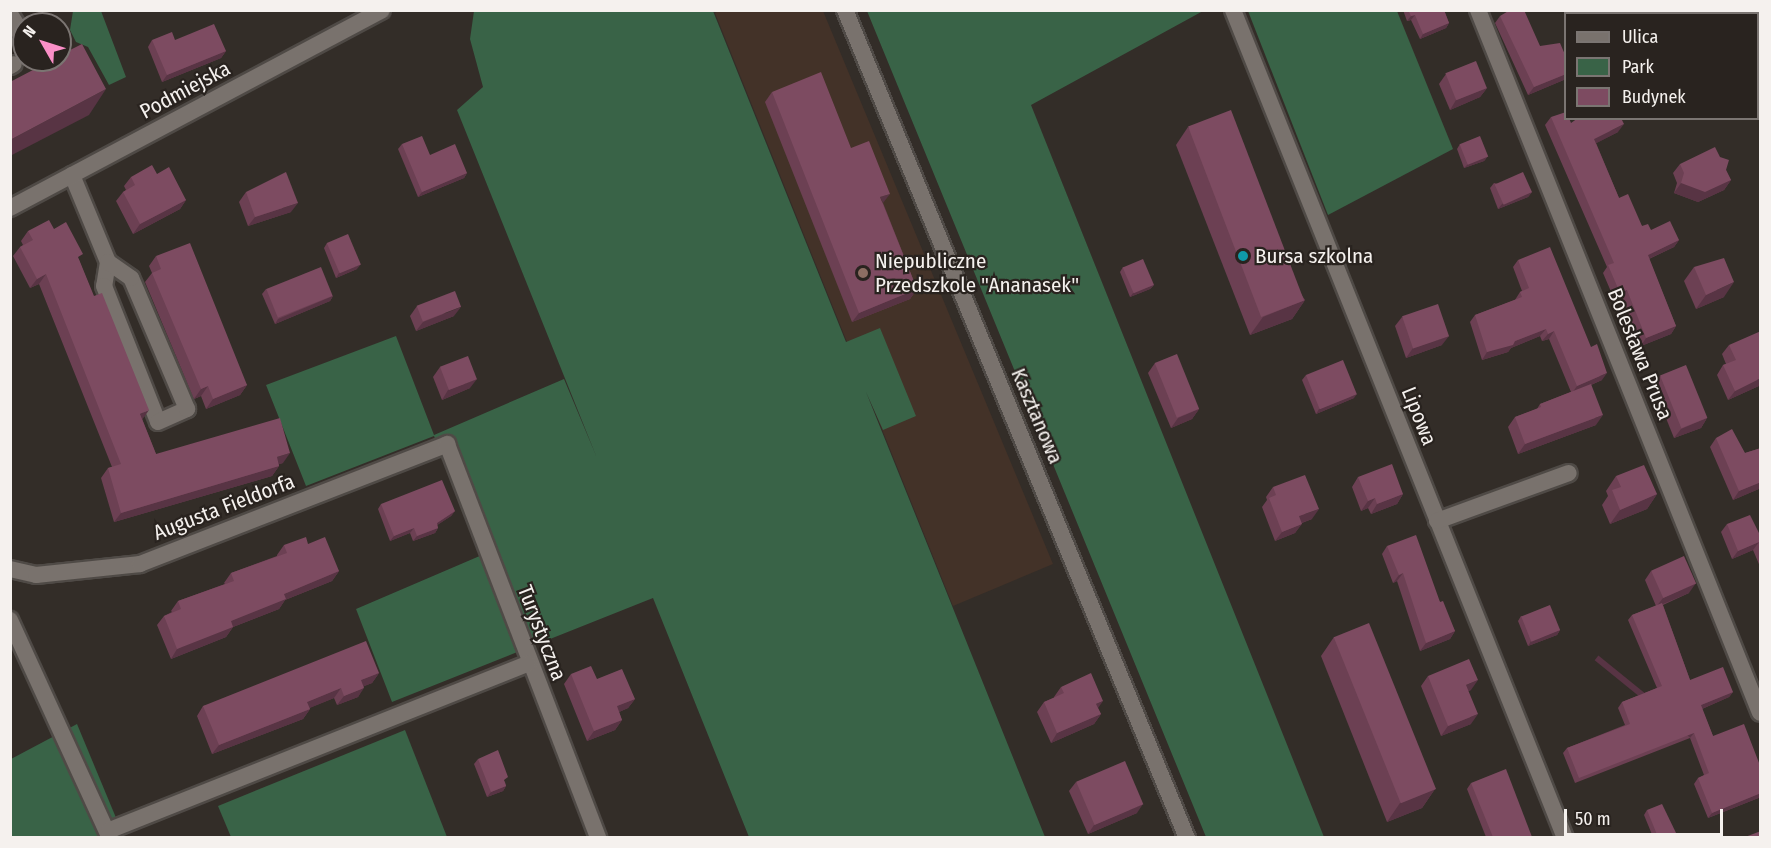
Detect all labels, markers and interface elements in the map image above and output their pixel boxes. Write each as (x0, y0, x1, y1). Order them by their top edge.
north arrow (12, 12, 72, 72)
legend (1564, 12, 1759, 120)
text: N (19, 22, 40, 41)
text: Ulica (1622, 26, 1658, 48)
street label: Podmiejska (136, 56, 234, 124)
text: Park (1622, 56, 1654, 78)
text: Budynek (1622, 86, 1686, 108)
place label: Bursa szkolna (1255, 243, 1373, 269)
place label: Niepubliczne Przedszkole "Ananasek" (875, 248, 1079, 298)
marker: Bursa szkolna (1236, 249, 1250, 263)
marker: Niepubliczne Przedszkole "Ananasek" (856, 266, 870, 280)
street label: Bolesława Prusa (1602, 284, 1678, 424)
street label: Kasztanowa (1006, 364, 1068, 468)
street label: Lipowa (1396, 383, 1442, 449)
street label: Augusta Fieldorfa (150, 469, 298, 545)
street label: Turystyczna (512, 582, 572, 684)
scale bar (1567, 797, 1726, 835)
text: 50 m (1575, 808, 1611, 830)

